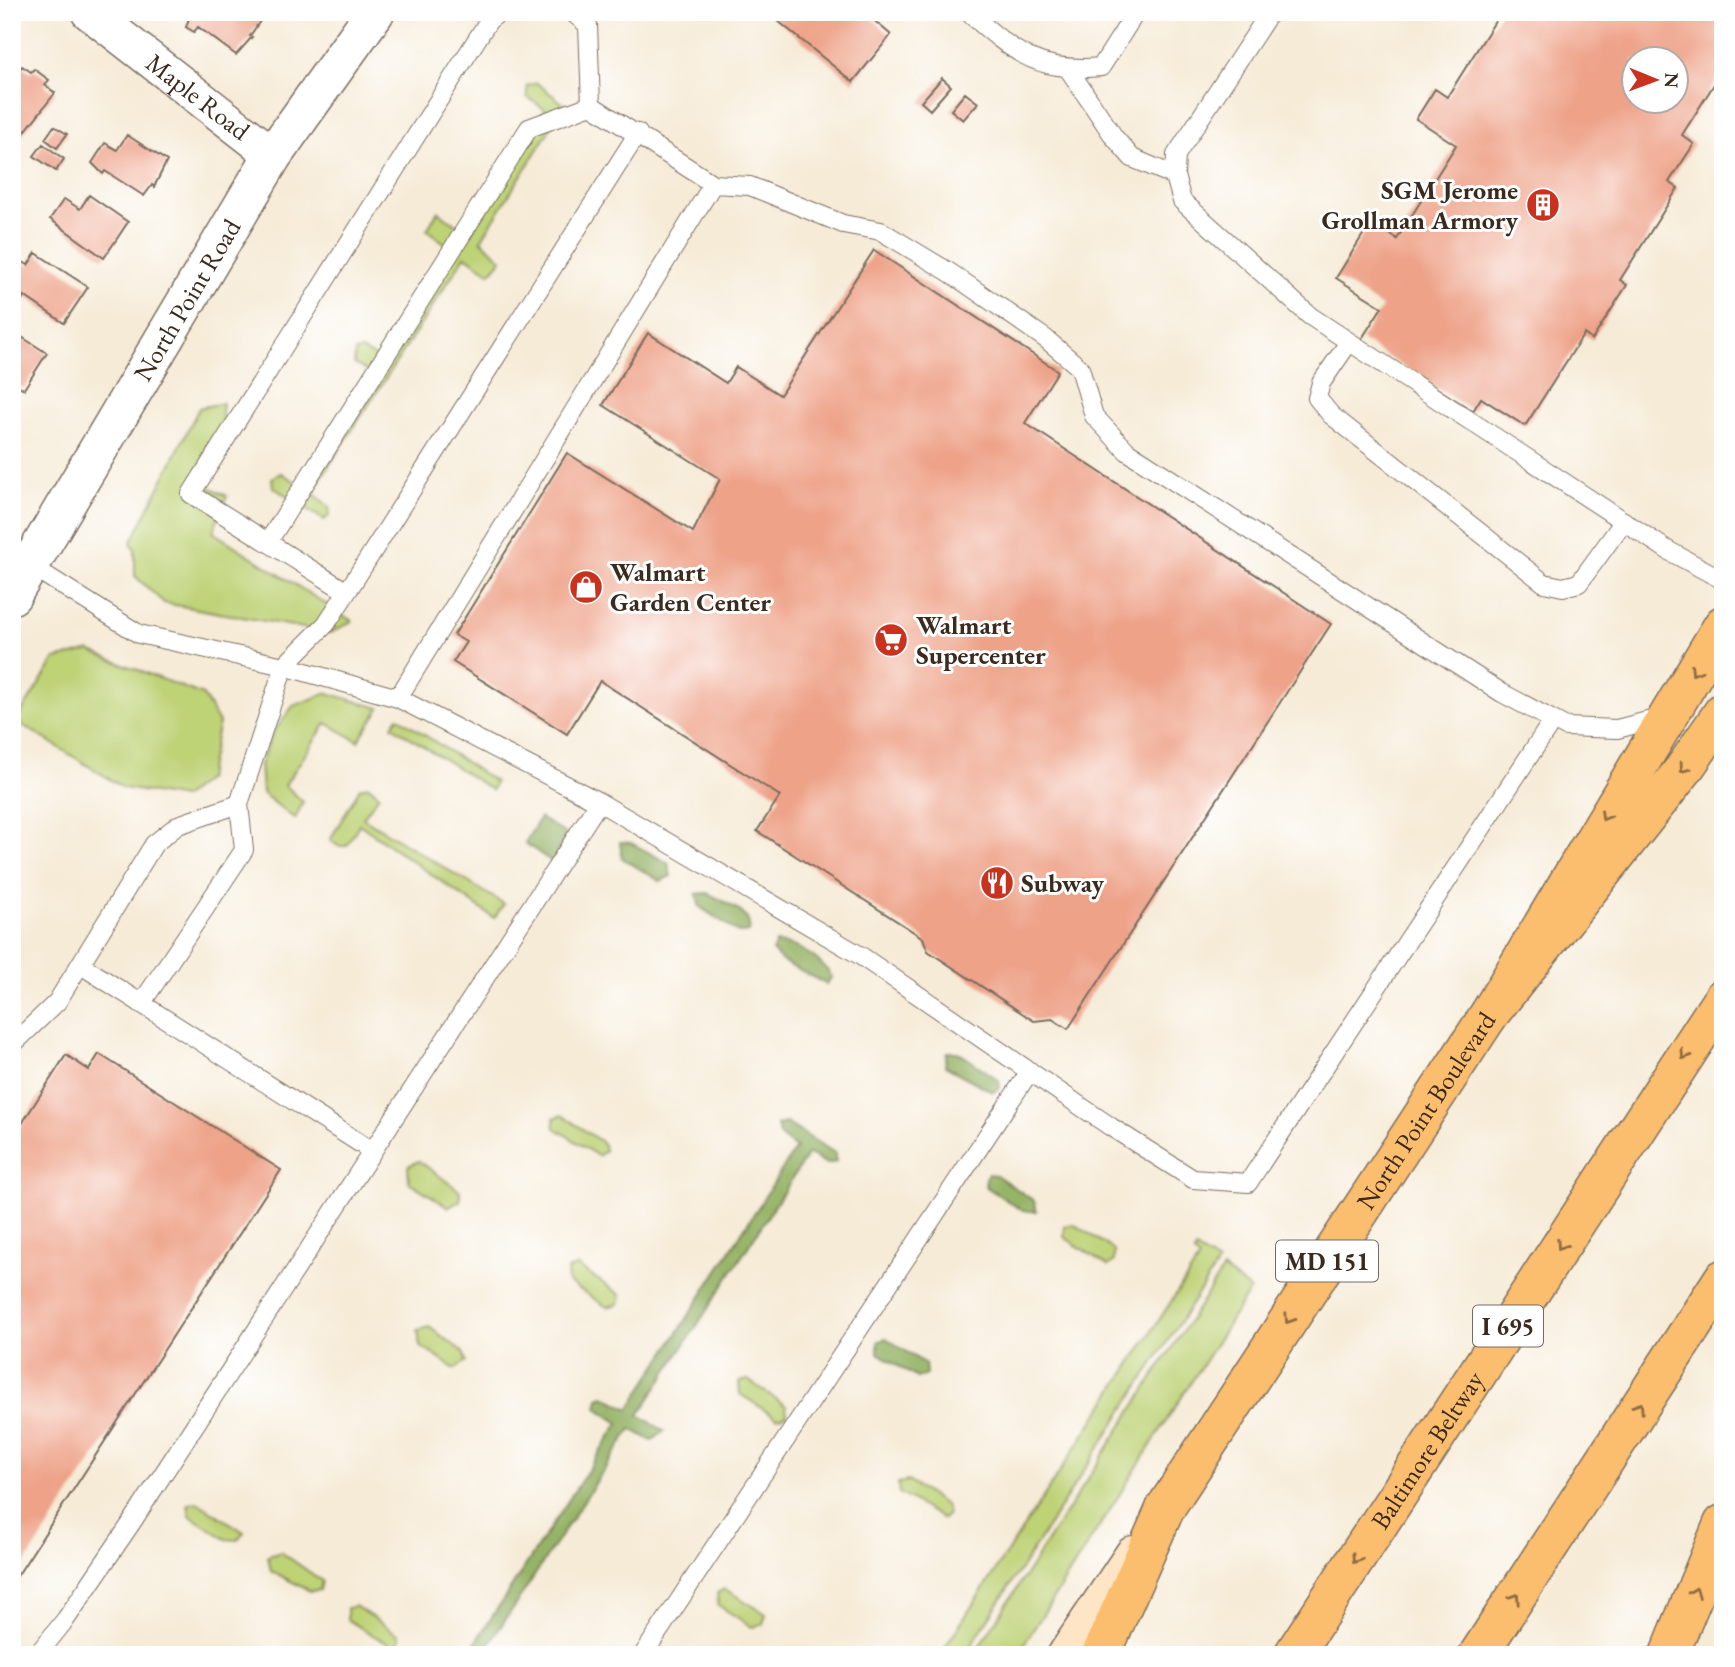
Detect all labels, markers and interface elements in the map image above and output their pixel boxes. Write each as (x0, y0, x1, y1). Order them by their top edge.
street label: Maple Road (139, 46, 257, 148)
north arrow (1620, 46, 1690, 116)
text: N (1659, 72, 1684, 89)
place label: SGM Jerome Grollman Armory (1322, 173, 1518, 237)
building icon: SGM Jerome Grollman Armory (1524, 186, 1562, 224)
street label: North Point Road (126, 212, 249, 387)
place label: Walmart Garden Center (610, 555, 771, 619)
shop icon: Walmart Garden Center (567, 568, 605, 606)
place label: Walmart Supercenter (916, 608, 1046, 672)
supermarket icon: Walmart Supercenter (872, 621, 910, 659)
one-way arrow (1690, 663, 1703, 676)
one-way arrow (1680, 760, 1693, 773)
one-way arrow (1601, 809, 1614, 822)
restaurant icon: Subway (978, 864, 1016, 902)
place label: Subway (1021, 866, 1105, 900)
street label: North Point Boulevard (1349, 1005, 1504, 1216)
one-way arrow (1681, 1047, 1694, 1060)
one-way arrow (1556, 1238, 1569, 1251)
road number: MD 151 (1276, 1240, 1378, 1282)
road number: I 695 (1473, 1306, 1543, 1346)
one-way arrow (1285, 1311, 1297, 1324)
street label: Baltimore Beltway (1363, 1364, 1492, 1536)
one-way arrow (1631, 1402, 1644, 1415)
one-way arrow (1352, 1551, 1364, 1564)
one-way arrow (1687, 1586, 1701, 1598)
one-way arrow (1507, 1592, 1520, 1605)

